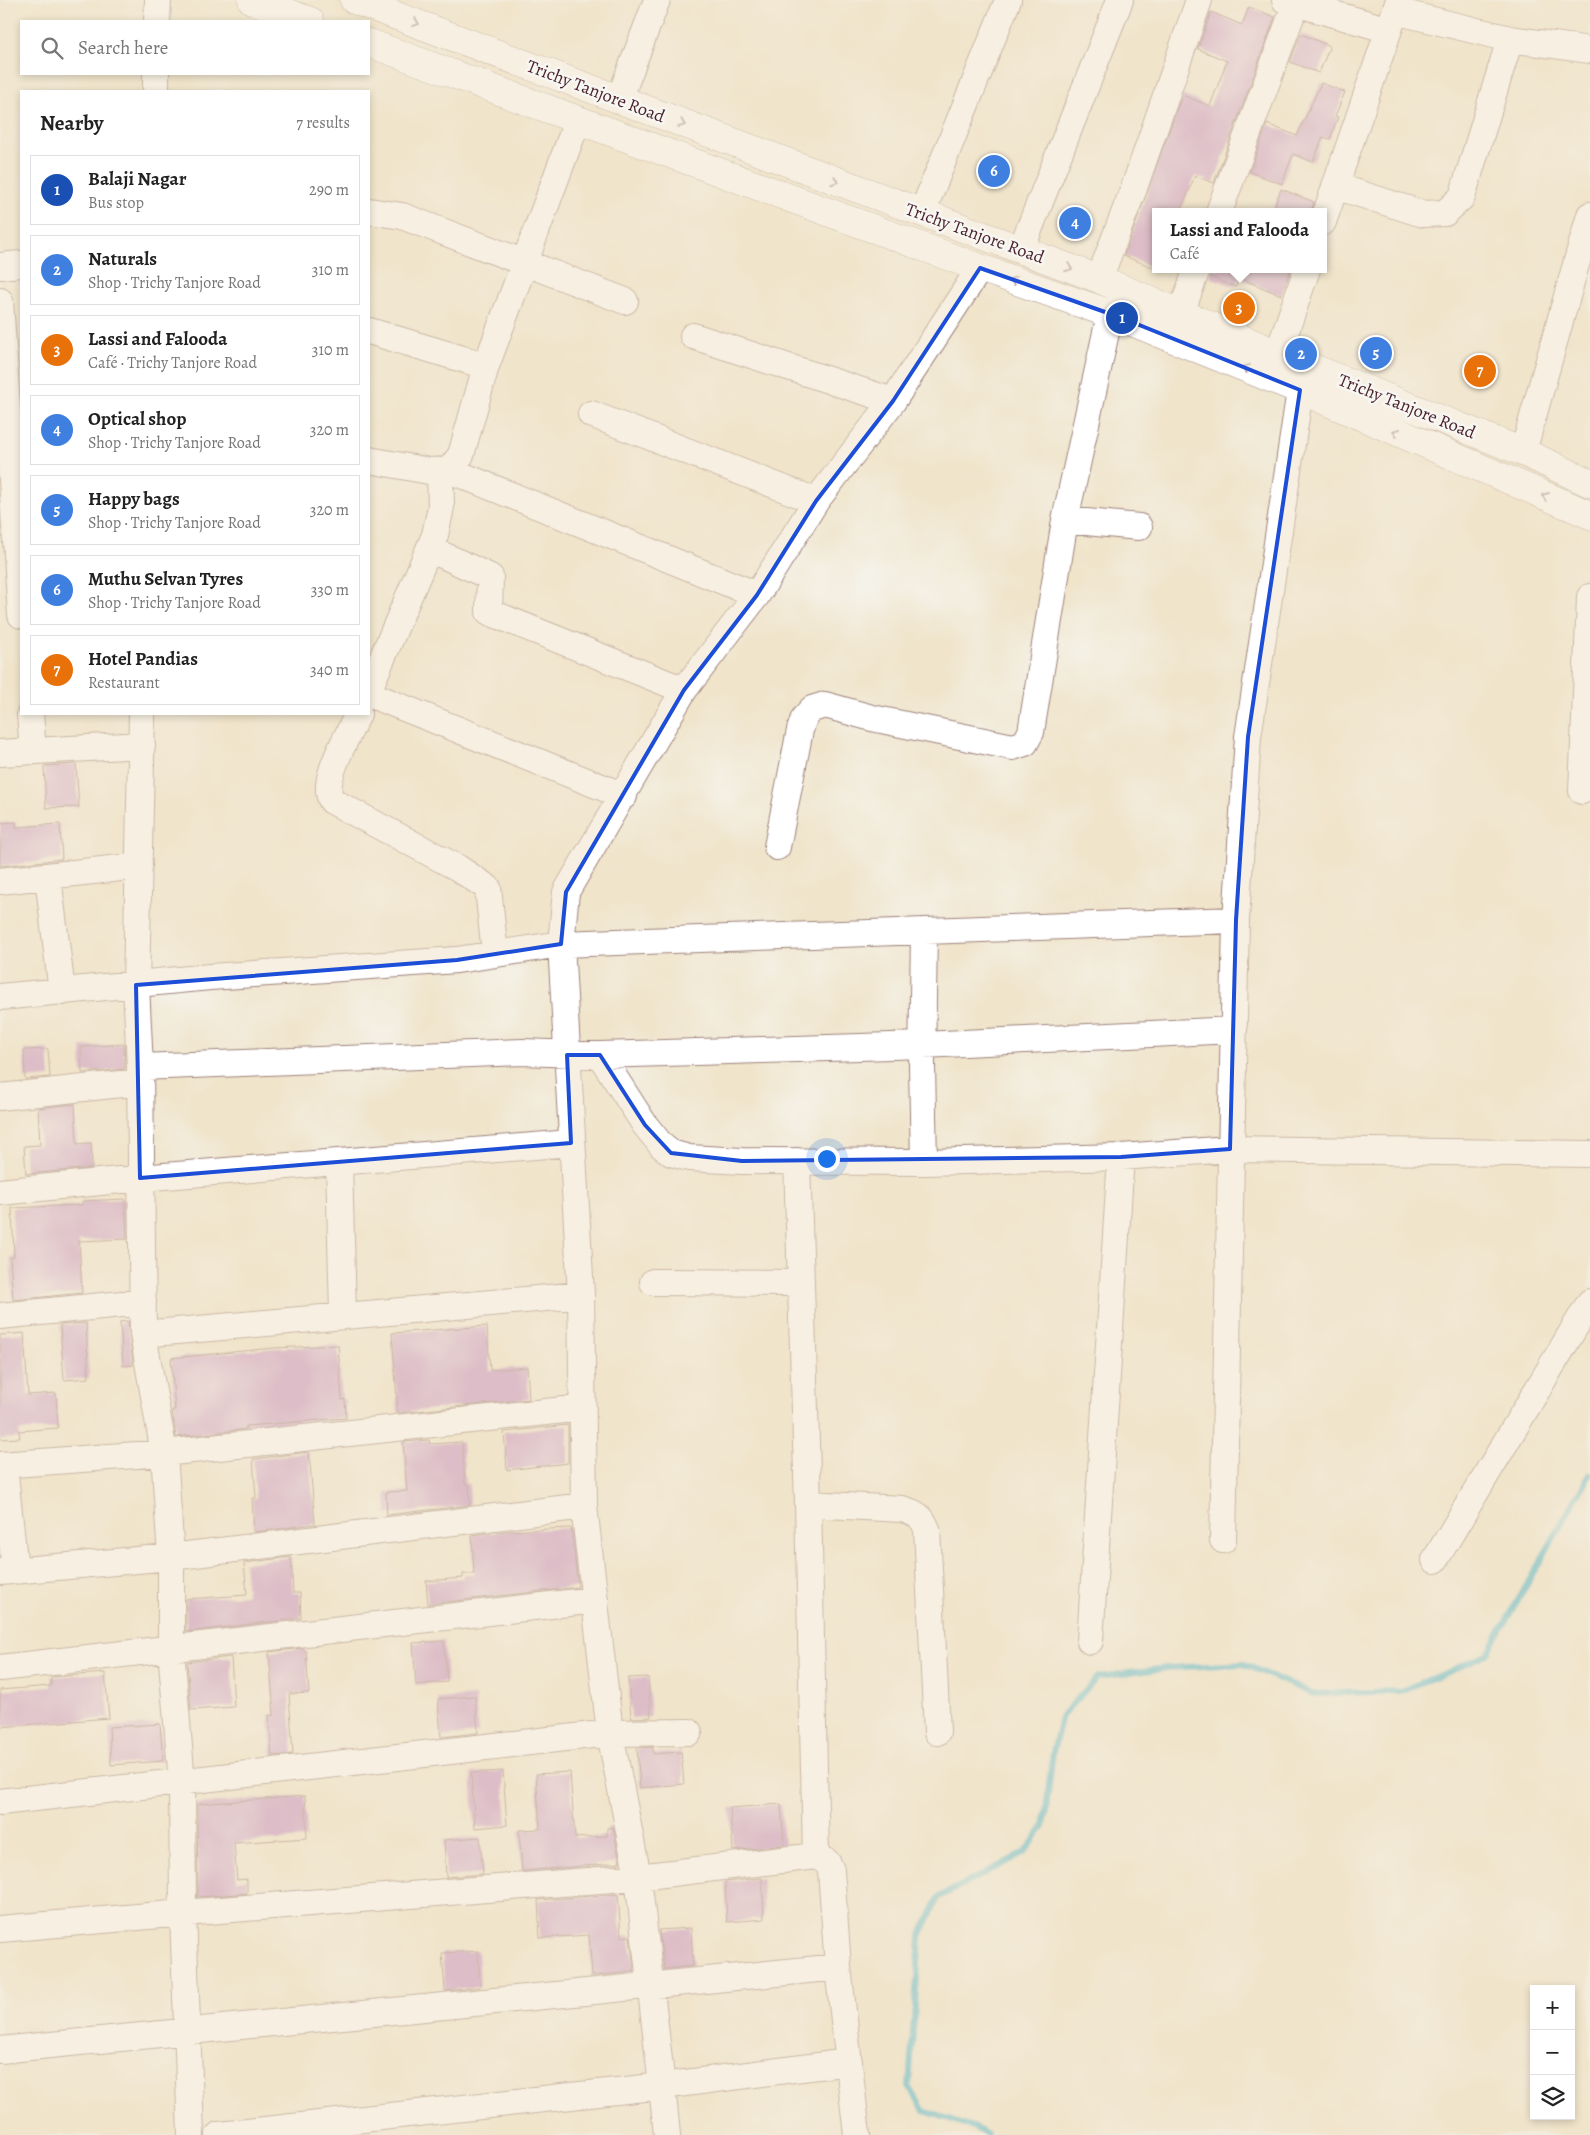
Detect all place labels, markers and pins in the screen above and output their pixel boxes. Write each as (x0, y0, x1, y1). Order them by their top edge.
pin: 6 (978, 152, 1010, 190)
pin: 4 (1059, 204, 1091, 242)
pin: 3 (1223, 289, 1255, 327)
pin: 1 (1106, 299, 1138, 337)
pin: 5 (1360, 334, 1392, 372)
pin: 2 (1285, 335, 1317, 373)
pin: 7 (1464, 352, 1496, 390)

